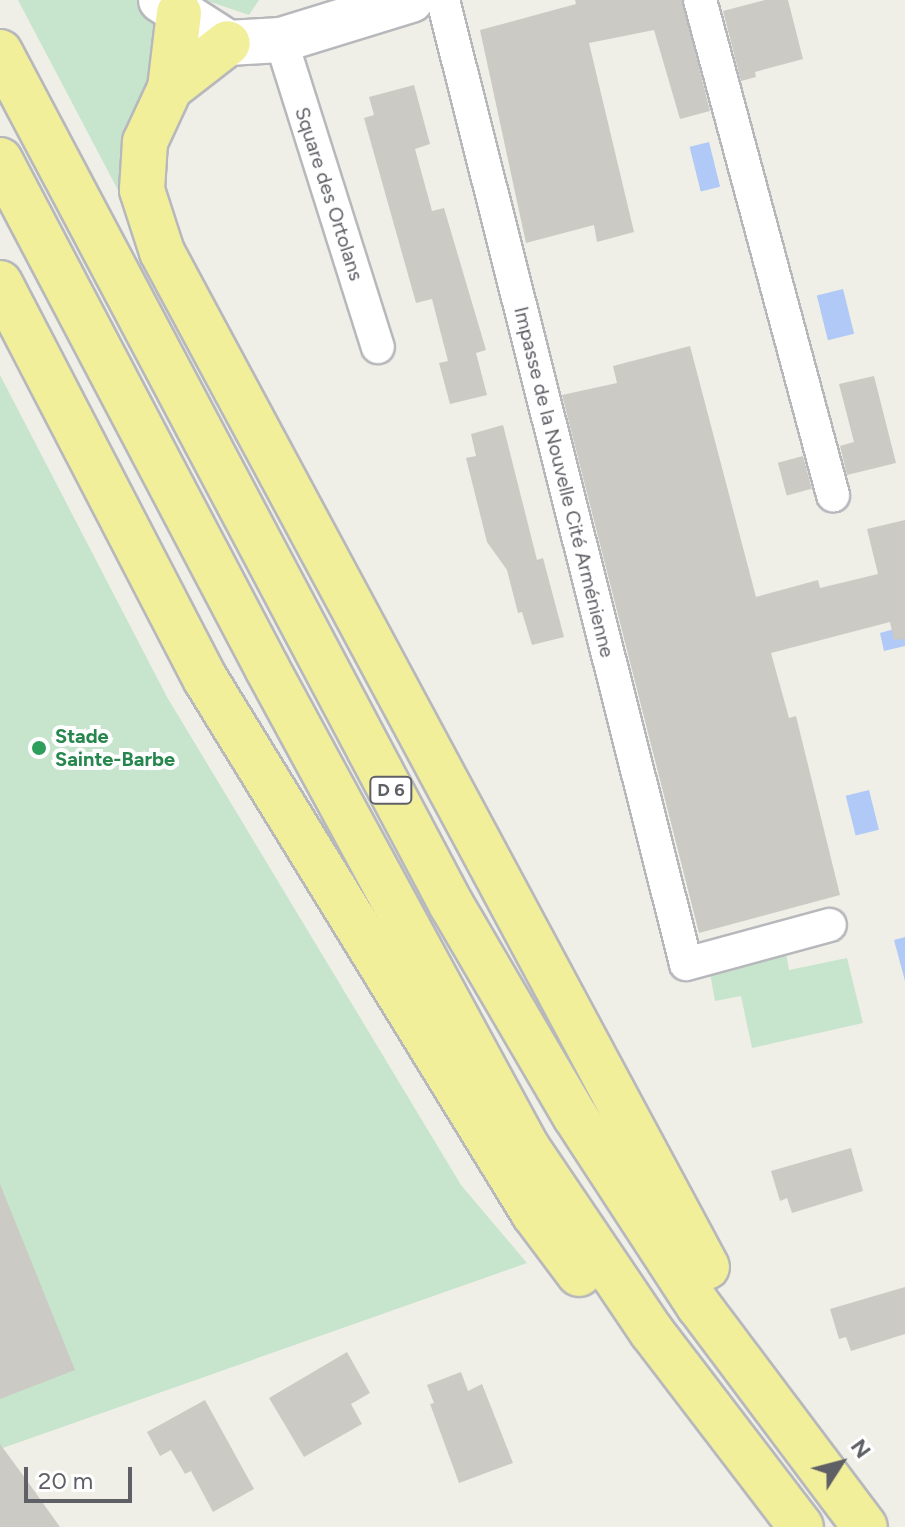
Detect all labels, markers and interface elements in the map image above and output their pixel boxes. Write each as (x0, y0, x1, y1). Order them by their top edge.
street label: Square des Ortolans (290, 104, 368, 284)
street label: Impasse de la Nouvelle Cité Arménienne (509, 304, 619, 660)
place label: Stade Sainte-Barbe (55, 724, 175, 771)
marker: Stade Sainte-Barbe (30, 739, 48, 757)
road number: D 6 (369, 776, 413, 804)
north arrow (801, 1423, 881, 1503)
text: N (845, 1434, 877, 1463)
scale bar (28, 1451, 136, 1501)
text: 20 m (38, 1466, 93, 1495)

